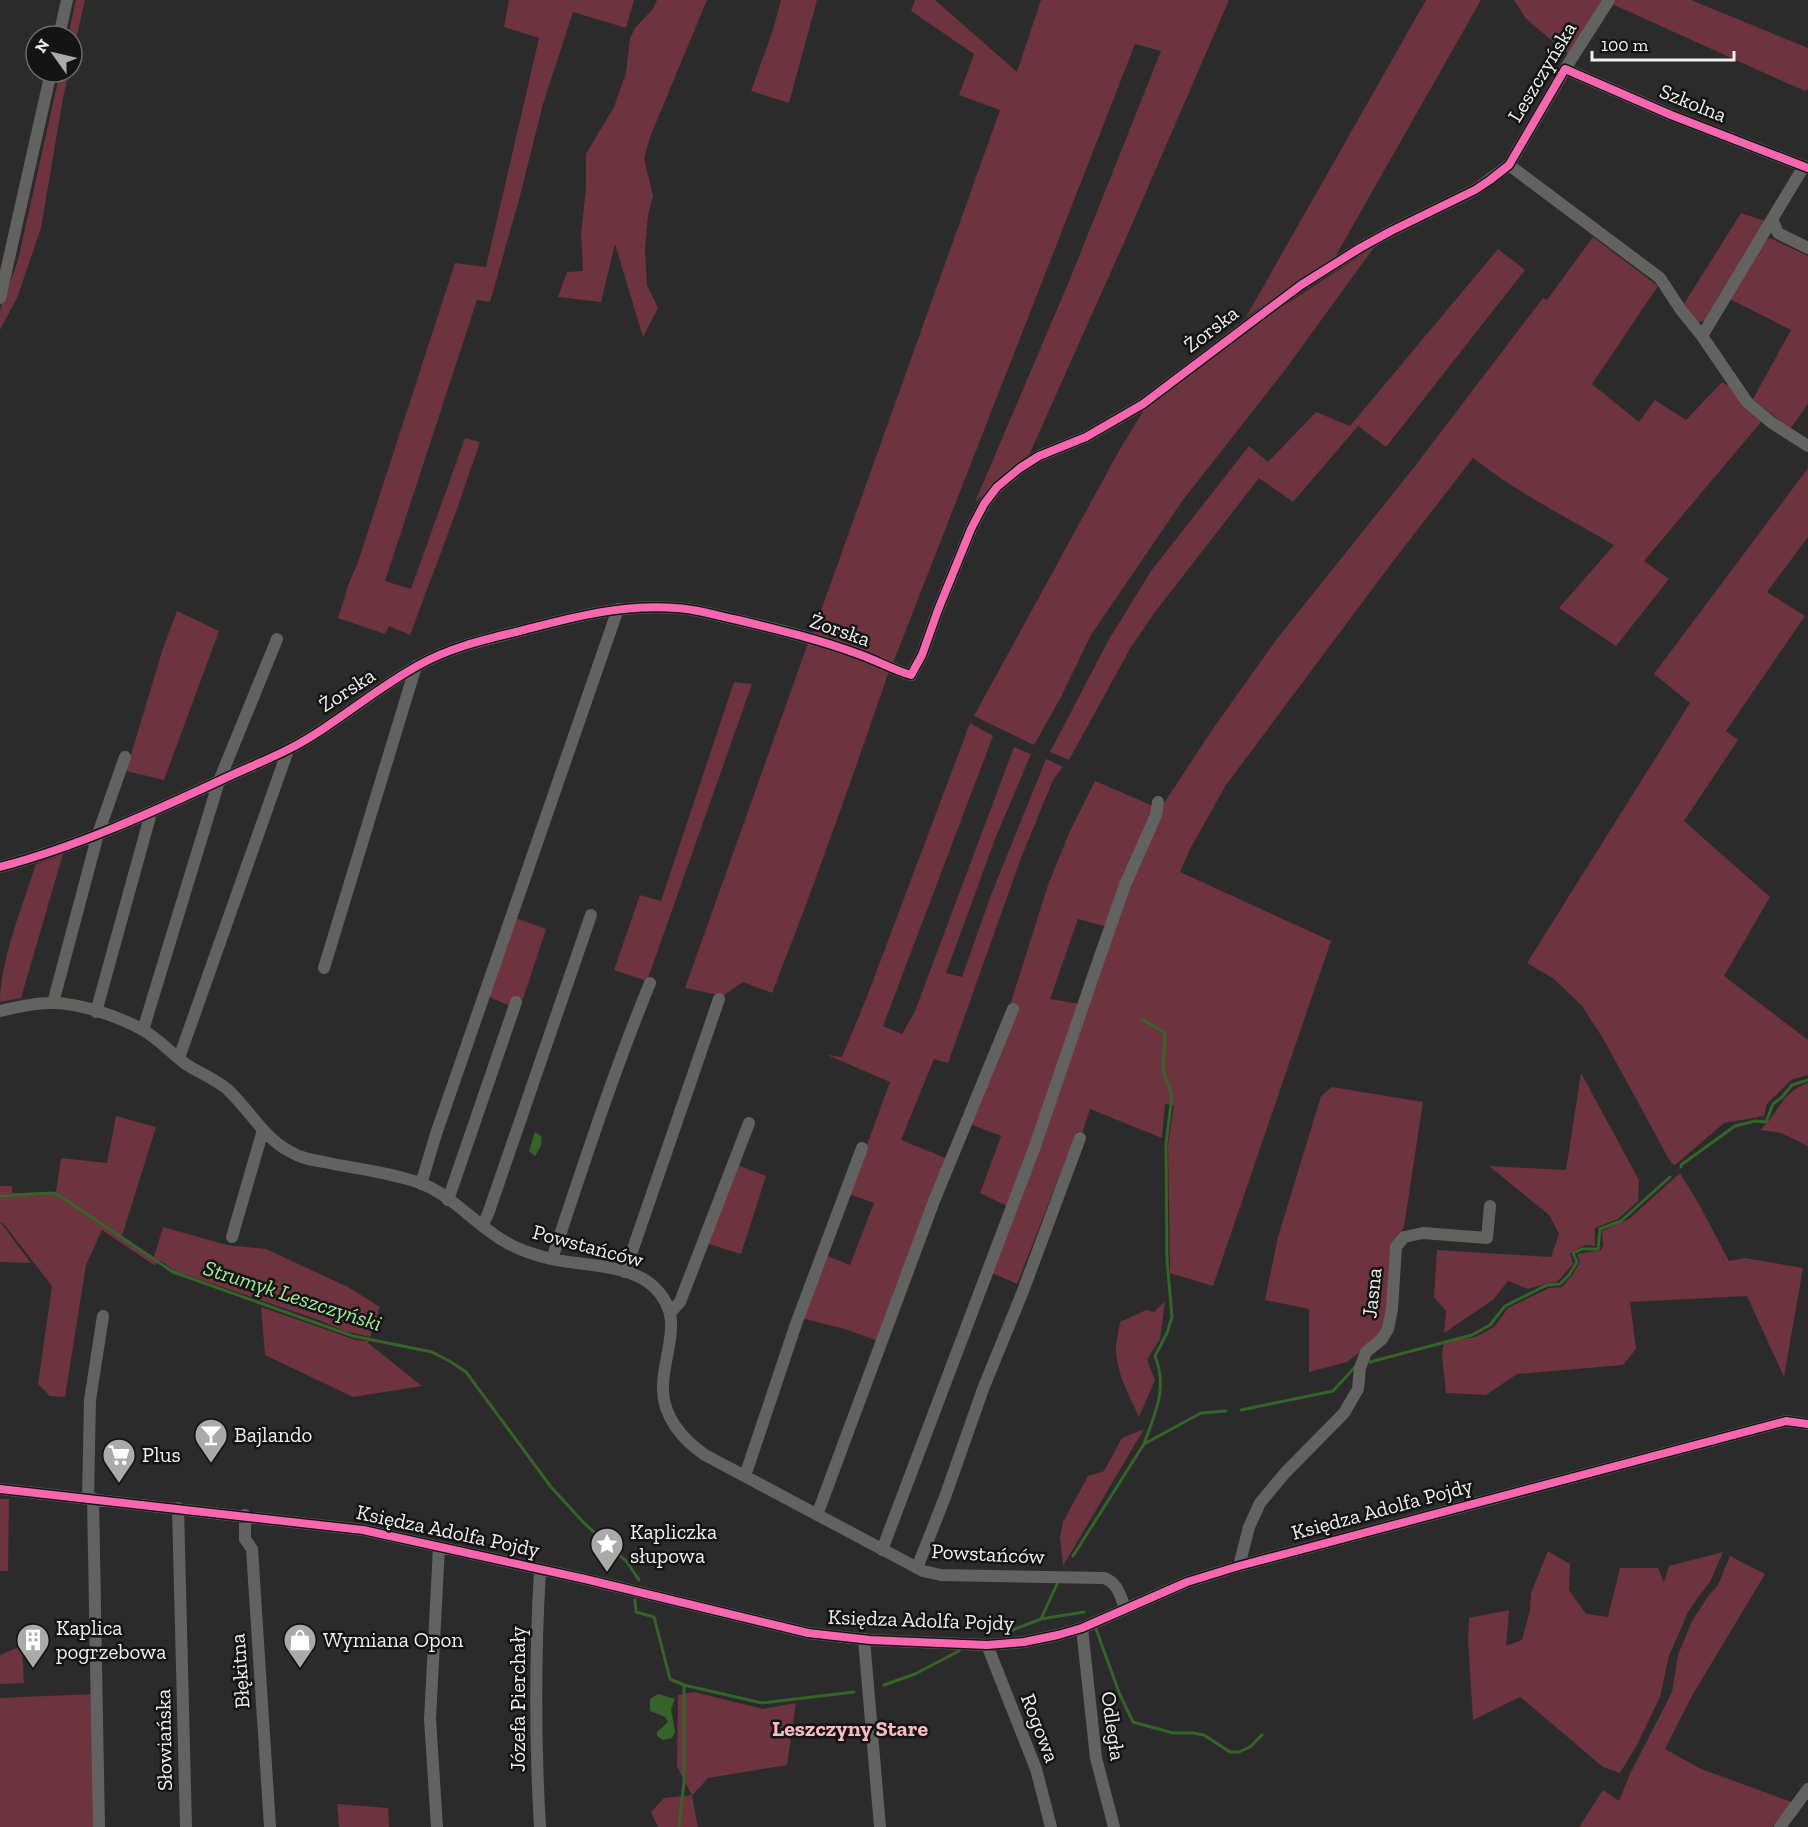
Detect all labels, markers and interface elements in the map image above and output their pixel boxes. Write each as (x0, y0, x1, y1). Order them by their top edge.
street label: Leszczyńska (1502, 17, 1581, 126)
north arrow (24, 24, 84, 84)
scale bar (1592, 24, 1734, 62)
text: 100 m (1601, 34, 1649, 56)
text: N (31, 36, 53, 56)
street label: Szkolna (1656, 78, 1730, 127)
street label: Żorska (1178, 300, 1243, 357)
street label: Żorska (807, 608, 874, 651)
street label: Żorska (314, 662, 380, 717)
street label: Powstańców (530, 1219, 646, 1272)
water label: Strumyk Leszczyński (200, 1254, 385, 1337)
street label: Jasna (1356, 1267, 1387, 1319)
bar icon: Bajlando (193, 1417, 229, 1464)
place label: Bajlando (234, 1422, 312, 1448)
supermarket icon: Plus (101, 1437, 137, 1484)
place label: Plus (142, 1442, 181, 1467)
street label: Księdza Adolfa Pojdy (1289, 1472, 1476, 1546)
street label: Księdza Adolfa Pojdy (354, 1499, 542, 1563)
place label: Kapliczka słupowa (630, 1519, 717, 1568)
place icon: Kapliczka słupowa (589, 1526, 625, 1573)
street label: Powstańców (931, 1538, 1045, 1569)
street label: Księdza Adolfa Pojdy (827, 1604, 1015, 1636)
place label: Kaplica pogrzebowa (56, 1615, 166, 1664)
building icon: Kaplica pogrzebowa (15, 1622, 51, 1669)
shop icon: Wymiana Opon (282, 1622, 318, 1669)
street label: Józefa Pierchały (505, 1626, 530, 1772)
place label: Wymiana Opon (323, 1627, 463, 1652)
street label: Błękitna (224, 1633, 255, 1709)
street label: Słowiańska (150, 1689, 177, 1791)
street label: Rogowa (1016, 1690, 1065, 1766)
street label: Odległa (1096, 1690, 1131, 1762)
district label: Leszczyny Stare (772, 1715, 928, 1742)

